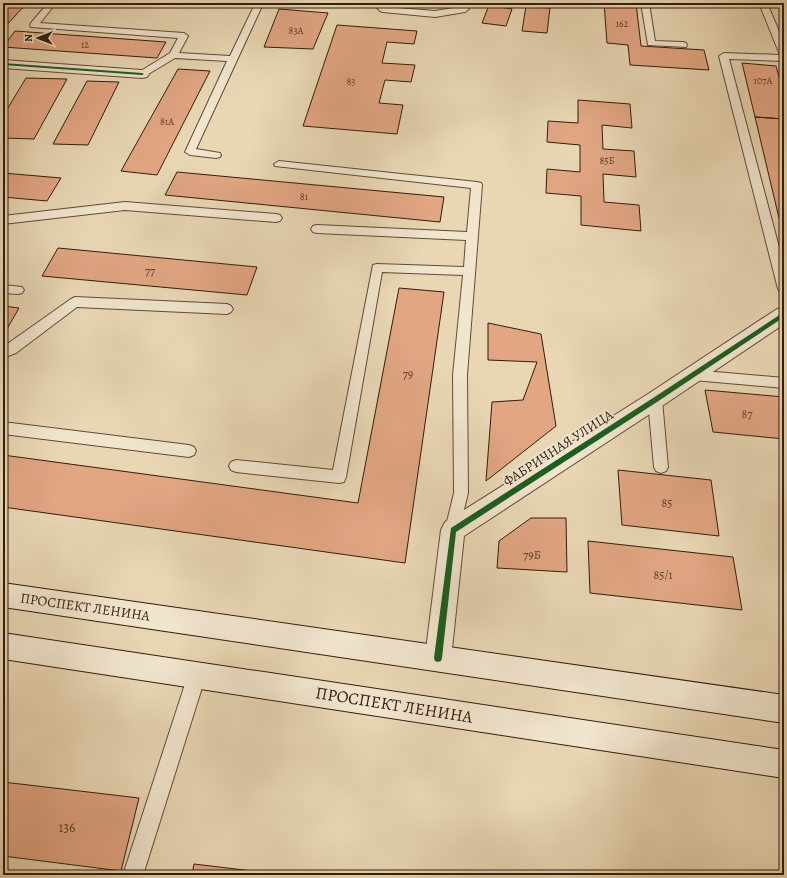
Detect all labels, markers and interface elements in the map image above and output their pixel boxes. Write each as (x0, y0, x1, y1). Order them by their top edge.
house number: 162 (616, 17, 629, 30)
north arrow (18, 18, 58, 58)
house number: 83А (289, 24, 304, 37)
text: N (21, 34, 36, 42)
house number: 12 (81, 38, 89, 51)
house number: 107А (754, 74, 773, 87)
house number: 83 (346, 75, 356, 88)
house number: 81А (160, 115, 174, 128)
house number: 85Б (599, 154, 615, 167)
house number: 81 (300, 190, 309, 203)
house number: 77 (145, 263, 156, 279)
house number: 79 (403, 366, 413, 382)
street label: ФАБРИЧНАЯ УЛИЦА (499, 405, 617, 491)
house number: 87 (742, 406, 753, 422)
house number: 85 (662, 495, 672, 511)
house number: 79Б (523, 547, 541, 563)
house number: 85/1 (653, 567, 673, 583)
street label: ПРОСПЕКТ ЛЕНИНА (19, 588, 152, 626)
street label: ПРОСПЕКТ ЛЕНИНА (314, 681, 475, 729)
house number: 136 (58, 818, 76, 837)

